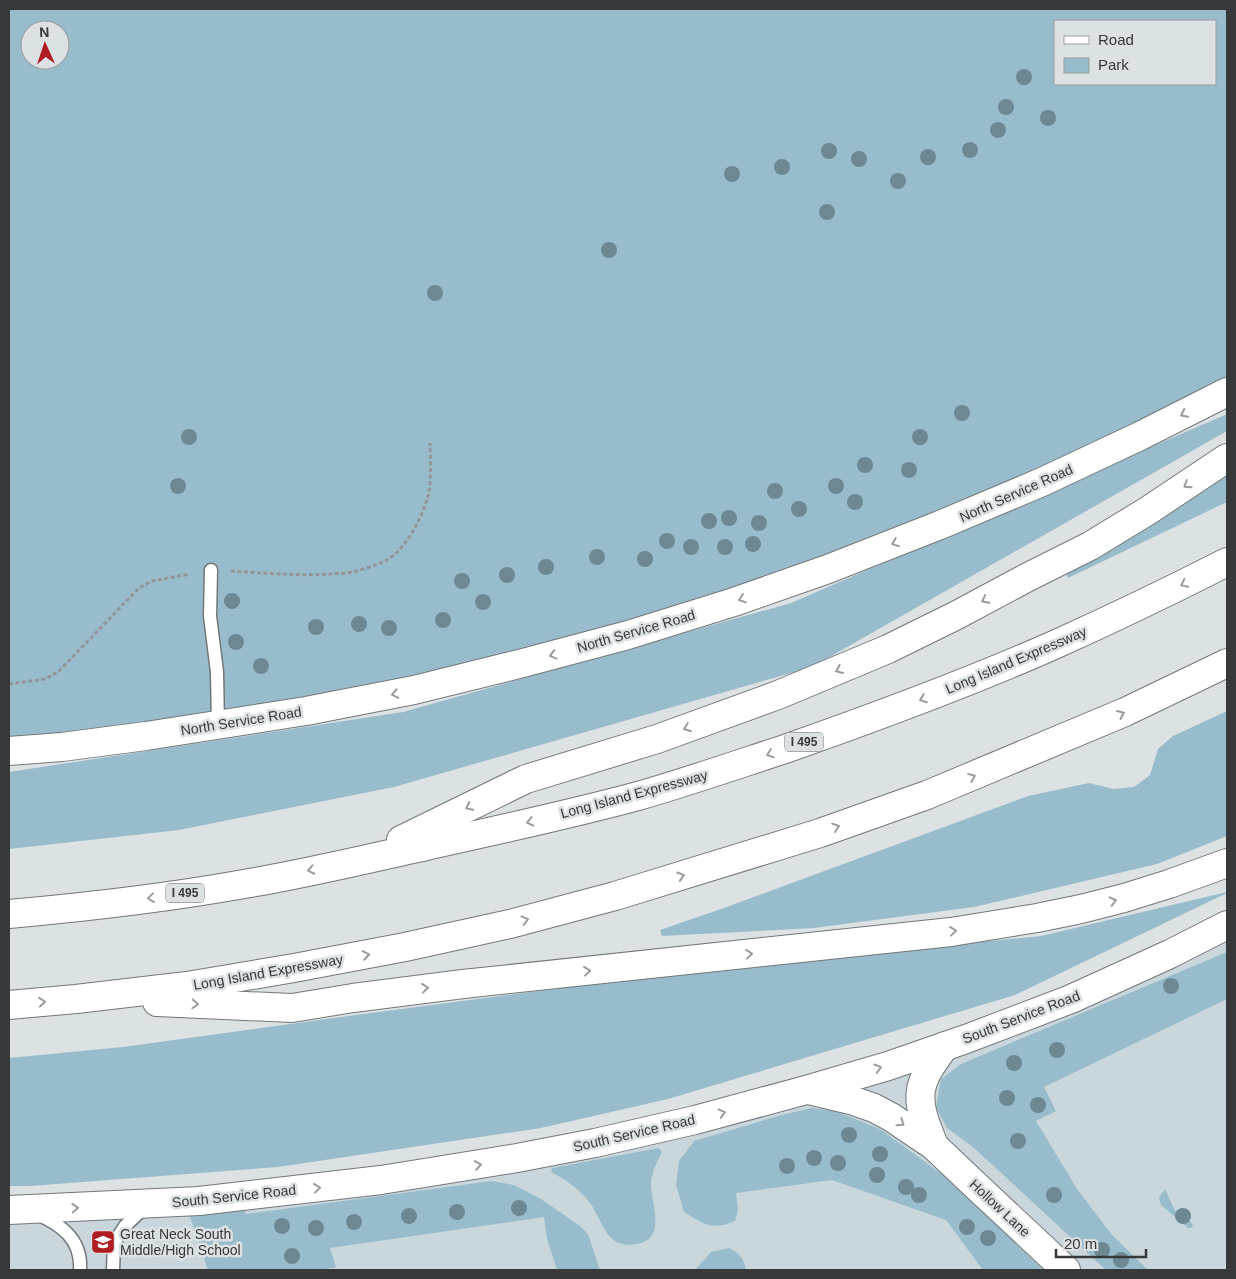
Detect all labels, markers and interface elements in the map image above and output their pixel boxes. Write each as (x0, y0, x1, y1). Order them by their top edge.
north arrow (20, 20, 70, 70)
legend (1054, 20, 1216, 85)
text: N (39, 24, 50, 40)
text: Road (1098, 31, 1134, 48)
text: Park (1098, 56, 1129, 73)
one-way arrow (1180, 408, 1189, 418)
street label: North Service Road (957, 461, 1075, 525)
one-way arrow (1183, 479, 1192, 488)
one-way arrow (891, 537, 900, 547)
one-way arrow (1180, 578, 1189, 588)
one-way arrow (738, 593, 747, 603)
one-way arrow (982, 594, 991, 604)
street label: North Service Road (575, 606, 697, 656)
street label: Long Island Expressway (943, 623, 1089, 697)
one-way arrow (548, 649, 557, 660)
one-way arrow (835, 663, 844, 674)
one-way arrow (391, 688, 399, 698)
one-way arrow (919, 692, 928, 703)
street label: North Service Road (179, 704, 303, 738)
one-way arrow (1116, 709, 1125, 720)
one-way arrow (683, 722, 692, 732)
road number: I 495 (785, 732, 823, 752)
one-way arrow (766, 748, 775, 758)
street label: Long Island Expressway (559, 767, 709, 821)
one-way arrow (967, 772, 976, 783)
one-way arrow (465, 801, 474, 811)
one-way arrow (525, 816, 534, 827)
one-way arrow (832, 823, 840, 833)
one-way arrow (307, 865, 316, 875)
one-way arrow (677, 872, 685, 882)
road number: I 495 (166, 884, 204, 902)
one-way arrow (147, 892, 155, 903)
one-way arrow (1108, 896, 1117, 907)
one-way arrow (521, 915, 529, 926)
one-way arrow (949, 927, 958, 937)
one-way arrow (745, 949, 753, 960)
one-way arrow (362, 950, 371, 960)
street label: Long Island Expressway (192, 951, 344, 993)
one-way arrow (583, 965, 591, 976)
one-way arrow (422, 983, 430, 994)
street label: South Service Road (960, 987, 1082, 1047)
one-way arrow (39, 997, 47, 1008)
one-way arrow (191, 999, 199, 1009)
one-way arrow (874, 1064, 882, 1074)
one-way arrow (717, 1108, 725, 1118)
street label: South Service Road (572, 1111, 696, 1155)
one-way arrow (896, 1117, 905, 1127)
one-way arrow (473, 1161, 482, 1171)
street label: Hollow Lane (966, 1176, 1034, 1240)
street label: South Service Road (171, 1182, 297, 1210)
one-way arrow (313, 1183, 321, 1194)
one-way arrow (71, 1202, 79, 1213)
place label: Great Neck South Middle/High School (120, 1226, 241, 1258)
scale bar (1056, 1226, 1146, 1258)
school or university icon: Great Neck South Middle/High School (90, 1229, 116, 1255)
text: 20 m (1064, 1235, 1097, 1252)

